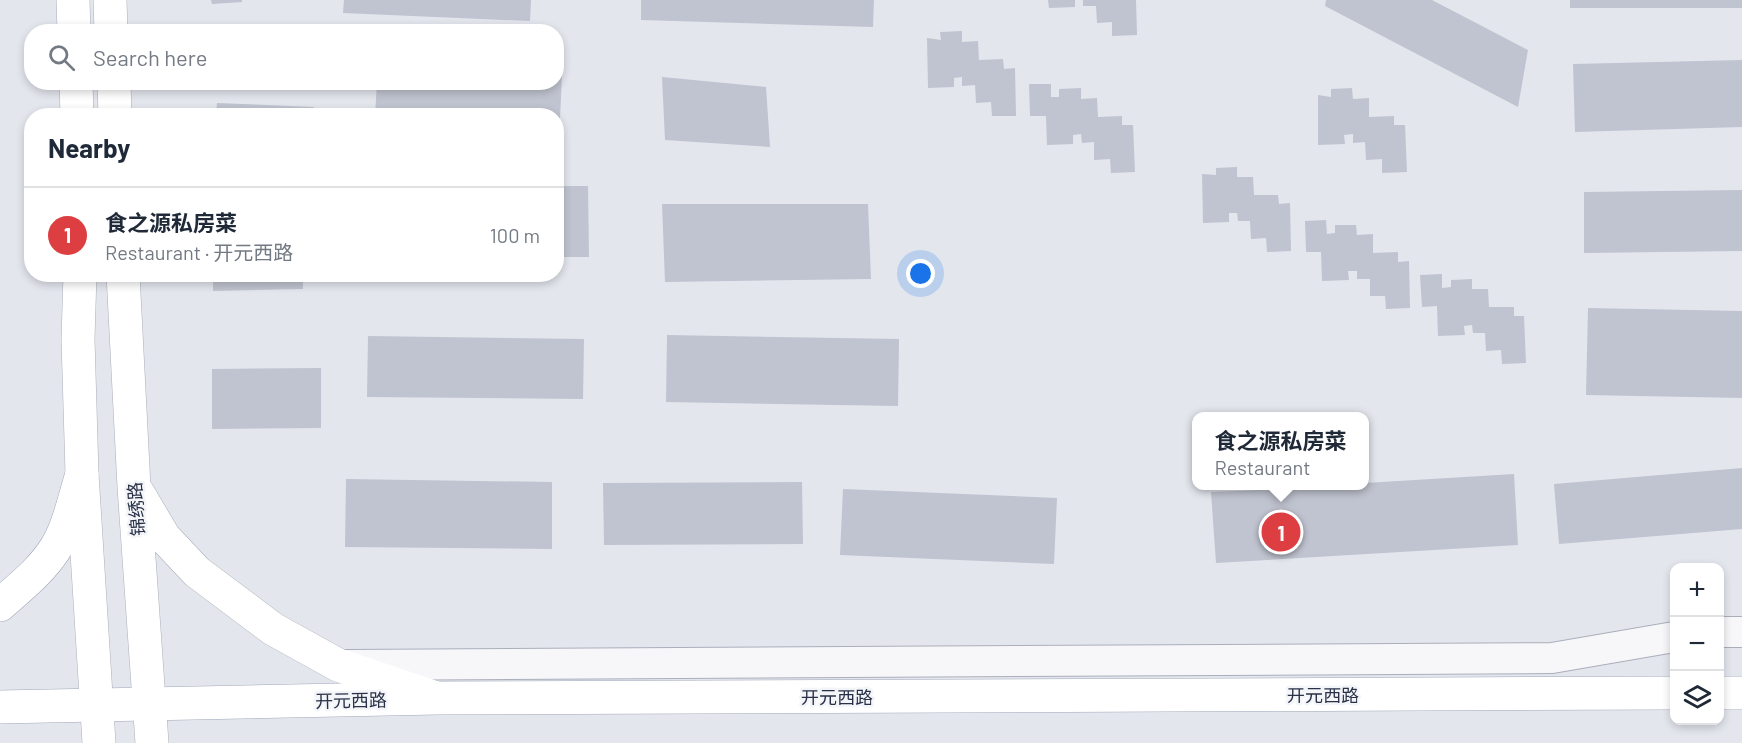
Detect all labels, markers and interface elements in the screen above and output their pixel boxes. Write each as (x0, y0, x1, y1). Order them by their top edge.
search box (24, 24, 564, 90)
icon: search (45, 41, 78, 74)
text: Search here (93, 44, 207, 70)
text: Nearby (48, 132, 130, 163)
text: 食之源私房菜 (105, 209, 237, 235)
text: 1 (64, 223, 71, 247)
text: 100 m (490, 223, 540, 247)
text: Restaurant · 开元西路 (105, 240, 293, 264)
your location (906, 259, 935, 288)
popup (1192, 412, 1369, 490)
text: 食之源私房菜 (1214, 427, 1347, 453)
text: Restaurant (1214, 455, 1310, 479)
street label: 锦绣路 (123, 481, 149, 537)
pin: 1 (1262, 510, 1300, 554)
map controls (1670, 563, 1724, 725)
button: + (1670, 563, 1724, 617)
button: − (1670, 617, 1724, 671)
button: layers (1670, 671, 1724, 725)
street label: 开元西路 (1287, 684, 1359, 706)
street label: 开元西路 (801, 686, 873, 708)
street label: 开元西路 (315, 688, 387, 712)

